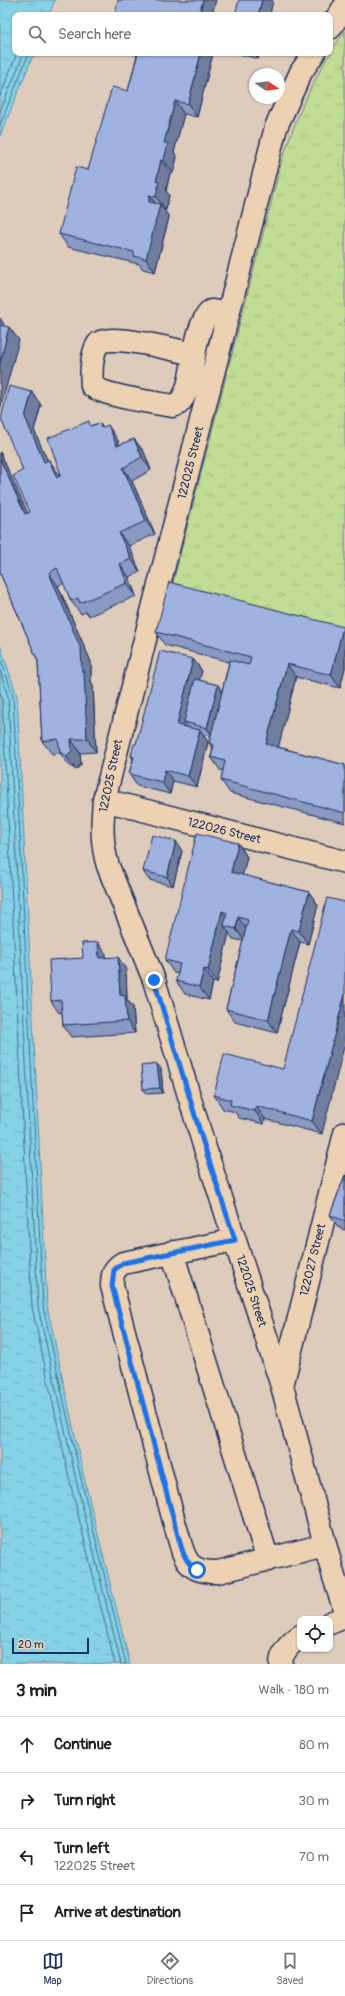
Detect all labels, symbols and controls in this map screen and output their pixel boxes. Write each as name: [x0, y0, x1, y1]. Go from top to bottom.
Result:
search box: [12, 12, 333, 56]
icon: search: [26, 23, 48, 45]
text: Search here: [58, 25, 131, 44]
north arrow: [249, 68, 285, 104]
street label: 122025 Street: [175, 425, 207, 501]
street label: 122025 Street: [96, 738, 126, 814]
street label: 122026 Street: [186, 815, 262, 847]
route end: [145, 971, 163, 989]
street label: 122027 Street: [297, 1222, 329, 1298]
street label: 122025 Street: [232, 1253, 270, 1329]
route start: [188, 1561, 206, 1579]
map controls: [297, 1616, 333, 1652]
button: locate: [297, 1616, 333, 1652]
scale bar: [12, 1636, 89, 1655]
text: 20 m: [18, 1638, 44, 1651]
text: 3 min: [16, 1680, 57, 1701]
text: Walk · 180 m: [259, 1682, 329, 1698]
icon: ahead: [16, 1734, 38, 1756]
text: Continue: [54, 1735, 112, 1754]
text: 80 m: [299, 1737, 329, 1753]
icon: right: [16, 1790, 38, 1812]
text: Turn right: [54, 1791, 115, 1810]
text: 30 m: [299, 1793, 329, 1809]
text: Turn left: [54, 1839, 110, 1858]
icon: left: [16, 1846, 38, 1868]
text: 70 m: [299, 1849, 329, 1865]
text: 122025 Street: [54, 1858, 135, 1874]
icon: arrive: [16, 1902, 38, 1924]
text: Arrive at destination: [54, 1903, 181, 1922]
tab: Map: [42, 1950, 64, 1987]
tab: Directions: [147, 1950, 193, 1987]
tab: Saved: [276, 1950, 303, 1987]

